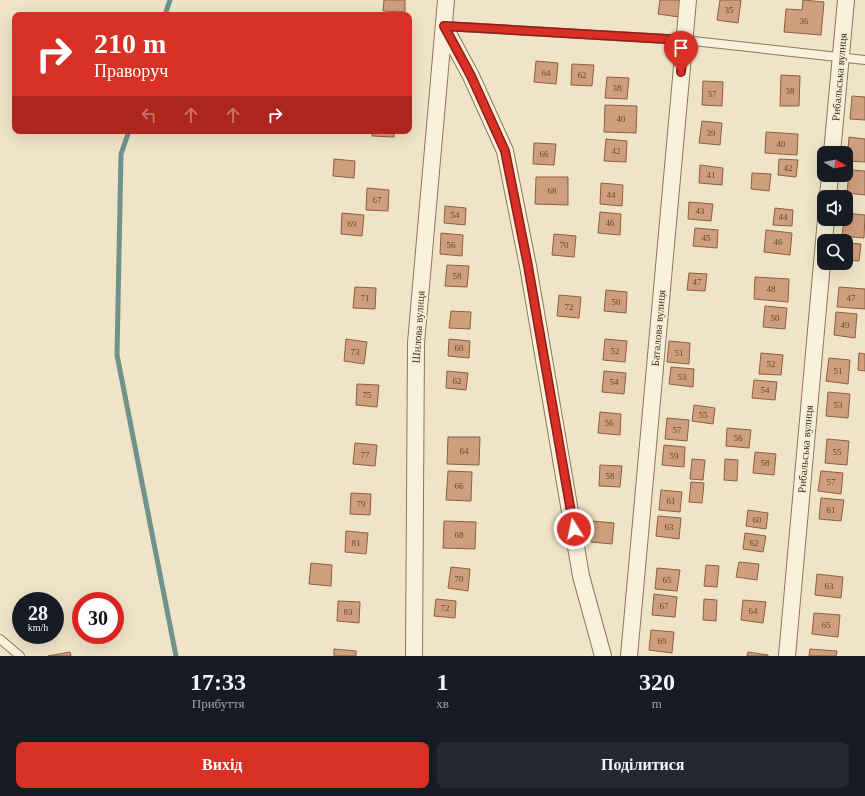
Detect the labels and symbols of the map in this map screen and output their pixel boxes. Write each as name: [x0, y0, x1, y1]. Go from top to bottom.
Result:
house number: 35: [725, 5, 734, 15]
house number: 36: [800, 16, 809, 26]
pin: [664, 31, 698, 72]
street label: Рибальська вулиця: [829, 33, 849, 121]
house number: 64: [542, 68, 551, 78]
house number: 62: [578, 70, 587, 80]
house number: 38: [613, 83, 622, 93]
house number: 38: [786, 86, 795, 96]
house number: 37: [708, 89, 717, 99]
house number: 40: [617, 114, 626, 124]
house number: 39: [707, 128, 716, 138]
house number: 40: [777, 139, 786, 149]
house number: 42: [612, 146, 621, 156]
north arrow: [817, 146, 853, 182]
house number: 66: [540, 149, 549, 159]
house number: 42: [784, 163, 793, 173]
house number: 41: [707, 170, 716, 180]
house number: 68: [548, 186, 557, 196]
house number: 44: [607, 190, 616, 200]
house number: 67: [373, 195, 382, 205]
house number: 43: [696, 206, 705, 216]
house number: 54: [451, 210, 460, 220]
house number: 44: [779, 212, 788, 222]
house number: 46: [606, 218, 615, 228]
house number: 69: [348, 219, 357, 229]
house number: 45: [702, 233, 711, 243]
house number: 46: [774, 237, 783, 247]
house number: 56: [447, 240, 456, 250]
house number: 70: [560, 240, 569, 250]
house number: 58: [453, 271, 462, 281]
house number: 47: [693, 277, 702, 287]
house number: 48: [767, 284, 776, 294]
street label: Баталова вулиця: [649, 289, 667, 367]
street label: Шилова вулиця: [409, 290, 427, 364]
house number: 71: [361, 293, 370, 303]
house number: 47: [847, 293, 856, 303]
house number: 50: [612, 297, 621, 307]
house number: 72: [565, 302, 574, 312]
house number: 50: [771, 313, 780, 323]
house number: 49: [841, 320, 850, 330]
house number: 60: [455, 343, 464, 353]
house number: 52: [611, 346, 620, 356]
house number: 73: [351, 347, 360, 357]
house number: 51: [675, 348, 684, 358]
house number: 52: [767, 359, 776, 369]
house number: 51: [834, 366, 843, 376]
house number: 53: [678, 372, 687, 382]
house number: 62: [453, 376, 462, 386]
house number: 54: [610, 377, 619, 387]
house number: 54: [761, 385, 770, 395]
house number: 75: [363, 390, 372, 400]
house number: 53: [834, 400, 843, 410]
street label: Рибальська вулиця: [795, 405, 815, 493]
house number: 55: [699, 410, 708, 420]
house number: 56: [605, 418, 614, 428]
house number: 57: [673, 425, 682, 435]
house number: 56: [734, 433, 743, 443]
house number: 64: [460, 446, 469, 456]
house number: 55: [833, 447, 842, 457]
house number: 77: [361, 450, 370, 460]
house number: 59: [670, 451, 679, 461]
house number: 58: [761, 458, 770, 468]
house number: 58: [606, 471, 615, 481]
house number: 57: [827, 477, 836, 487]
house number: 66: [455, 481, 464, 491]
house number: 61: [667, 496, 676, 506]
house number: 79: [357, 499, 366, 509]
house number: 61: [827, 505, 836, 515]
position arrow: [553, 508, 595, 550]
house number: 60: [753, 515, 762, 525]
house number: 63: [665, 522, 674, 532]
house number: 68: [455, 530, 464, 540]
house number: 81: [352, 538, 361, 548]
house number: 62: [750, 538, 759, 548]
house number: 70: [455, 574, 464, 584]
house number: 65: [663, 575, 672, 585]
house number: 63: [825, 581, 834, 591]
speed limit sign: 30: [72, 592, 124, 644]
house number: 67: [660, 601, 669, 611]
house number: 72: [441, 603, 450, 613]
house number: 64: [749, 606, 758, 616]
house number: 83: [344, 607, 353, 617]
house number: 65: [822, 620, 831, 630]
house number: 69: [658, 636, 667, 646]

